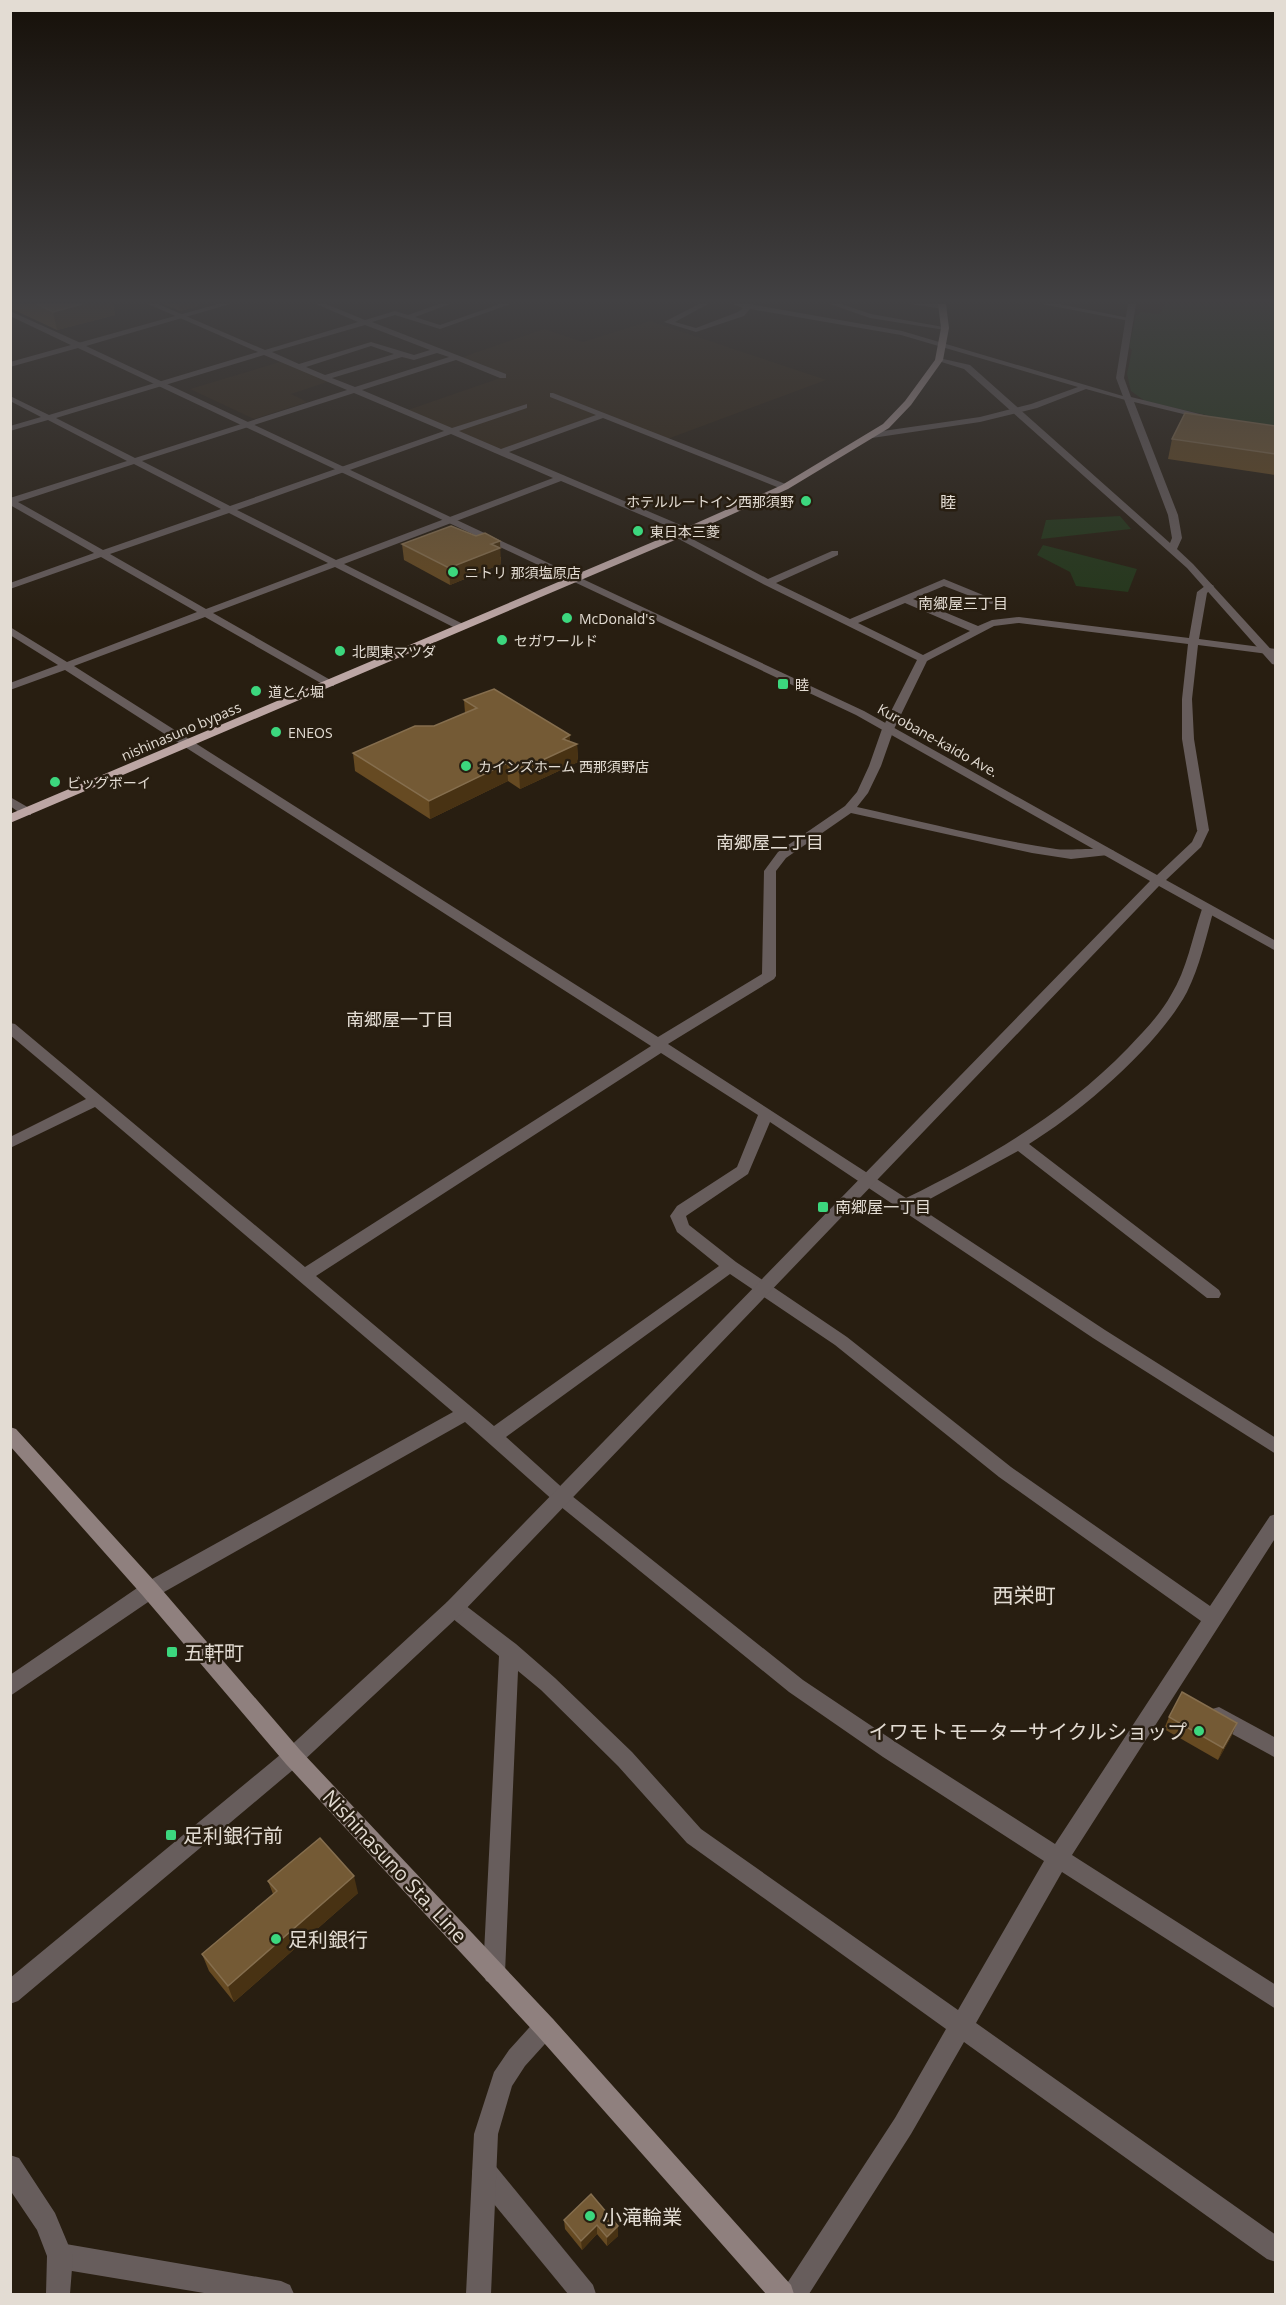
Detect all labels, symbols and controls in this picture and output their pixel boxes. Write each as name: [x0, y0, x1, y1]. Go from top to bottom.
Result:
district label: 睦: [940, 491, 956, 513]
place label: ホテルルートイン西那須野: [626, 492, 794, 511]
marker: ホテルルートイン西那須野: [799, 494, 813, 508]
place label: 東日本三菱: [650, 522, 720, 541]
marker: 東日本三菱: [631, 524, 645, 538]
place label: ニトリ 那須塩原店: [465, 563, 581, 582]
marker: ニトリ 那須塩原店: [446, 565, 460, 579]
district label: 南郷屋三丁目: [918, 593, 1008, 613]
place label: McDonald's: [579, 609, 655, 628]
marker: McDonald's: [560, 611, 574, 625]
place label: セガワールド: [514, 631, 598, 650]
marker: セガワールド: [495, 633, 509, 647]
place label: 北関東マツダ: [352, 642, 436, 661]
marker: 北関東マツダ: [333, 644, 347, 658]
place label: 睦: [795, 675, 809, 694]
marker: 睦: [776, 677, 790, 691]
place label: 道とん堀: [268, 682, 324, 701]
marker: 道とん堀: [249, 684, 263, 698]
street label: nishinasuno bypass: [118, 697, 244, 765]
street label: Kurobane-kaido Ave.: [874, 699, 1002, 781]
place label: ENEOS: [288, 723, 333, 742]
marker: ENEOS: [269, 725, 283, 739]
place label: カインズホーム 西那須野店: [478, 757, 649, 776]
marker: カインズホーム 西那須野店: [459, 759, 473, 773]
place label: ビッグボーイ: [67, 773, 151, 792]
marker: ビッグボーイ: [48, 775, 62, 789]
district label: 南郷屋二丁目: [716, 830, 824, 854]
district label: 南郷屋一丁目: [346, 1007, 454, 1031]
place label: 南郷屋一丁目: [835, 1196, 931, 1218]
marker: 南郷屋一丁目: [816, 1200, 830, 1214]
district label: 西栄町: [993, 1581, 1056, 1609]
place label: 五軒町: [184, 1639, 244, 1666]
marker: 五軒町: [165, 1645, 179, 1659]
place label: イワモトモーターサイクルショップ: [868, 1718, 1187, 1745]
marker: イワモトモーターサイクルショップ: [1192, 1724, 1206, 1738]
street label: Nishinasuno Sta. Line: [317, 1784, 473, 1948]
place label: 足利銀行前: [183, 1822, 283, 1849]
marker: 足利銀行前: [164, 1828, 178, 1842]
place label: 足利銀行: [288, 1926, 368, 1953]
marker: 足利銀行: [269, 1932, 283, 1946]
place label: 小滝輪業: [602, 2203, 682, 2230]
marker: 小滝輪業: [583, 2209, 597, 2223]

